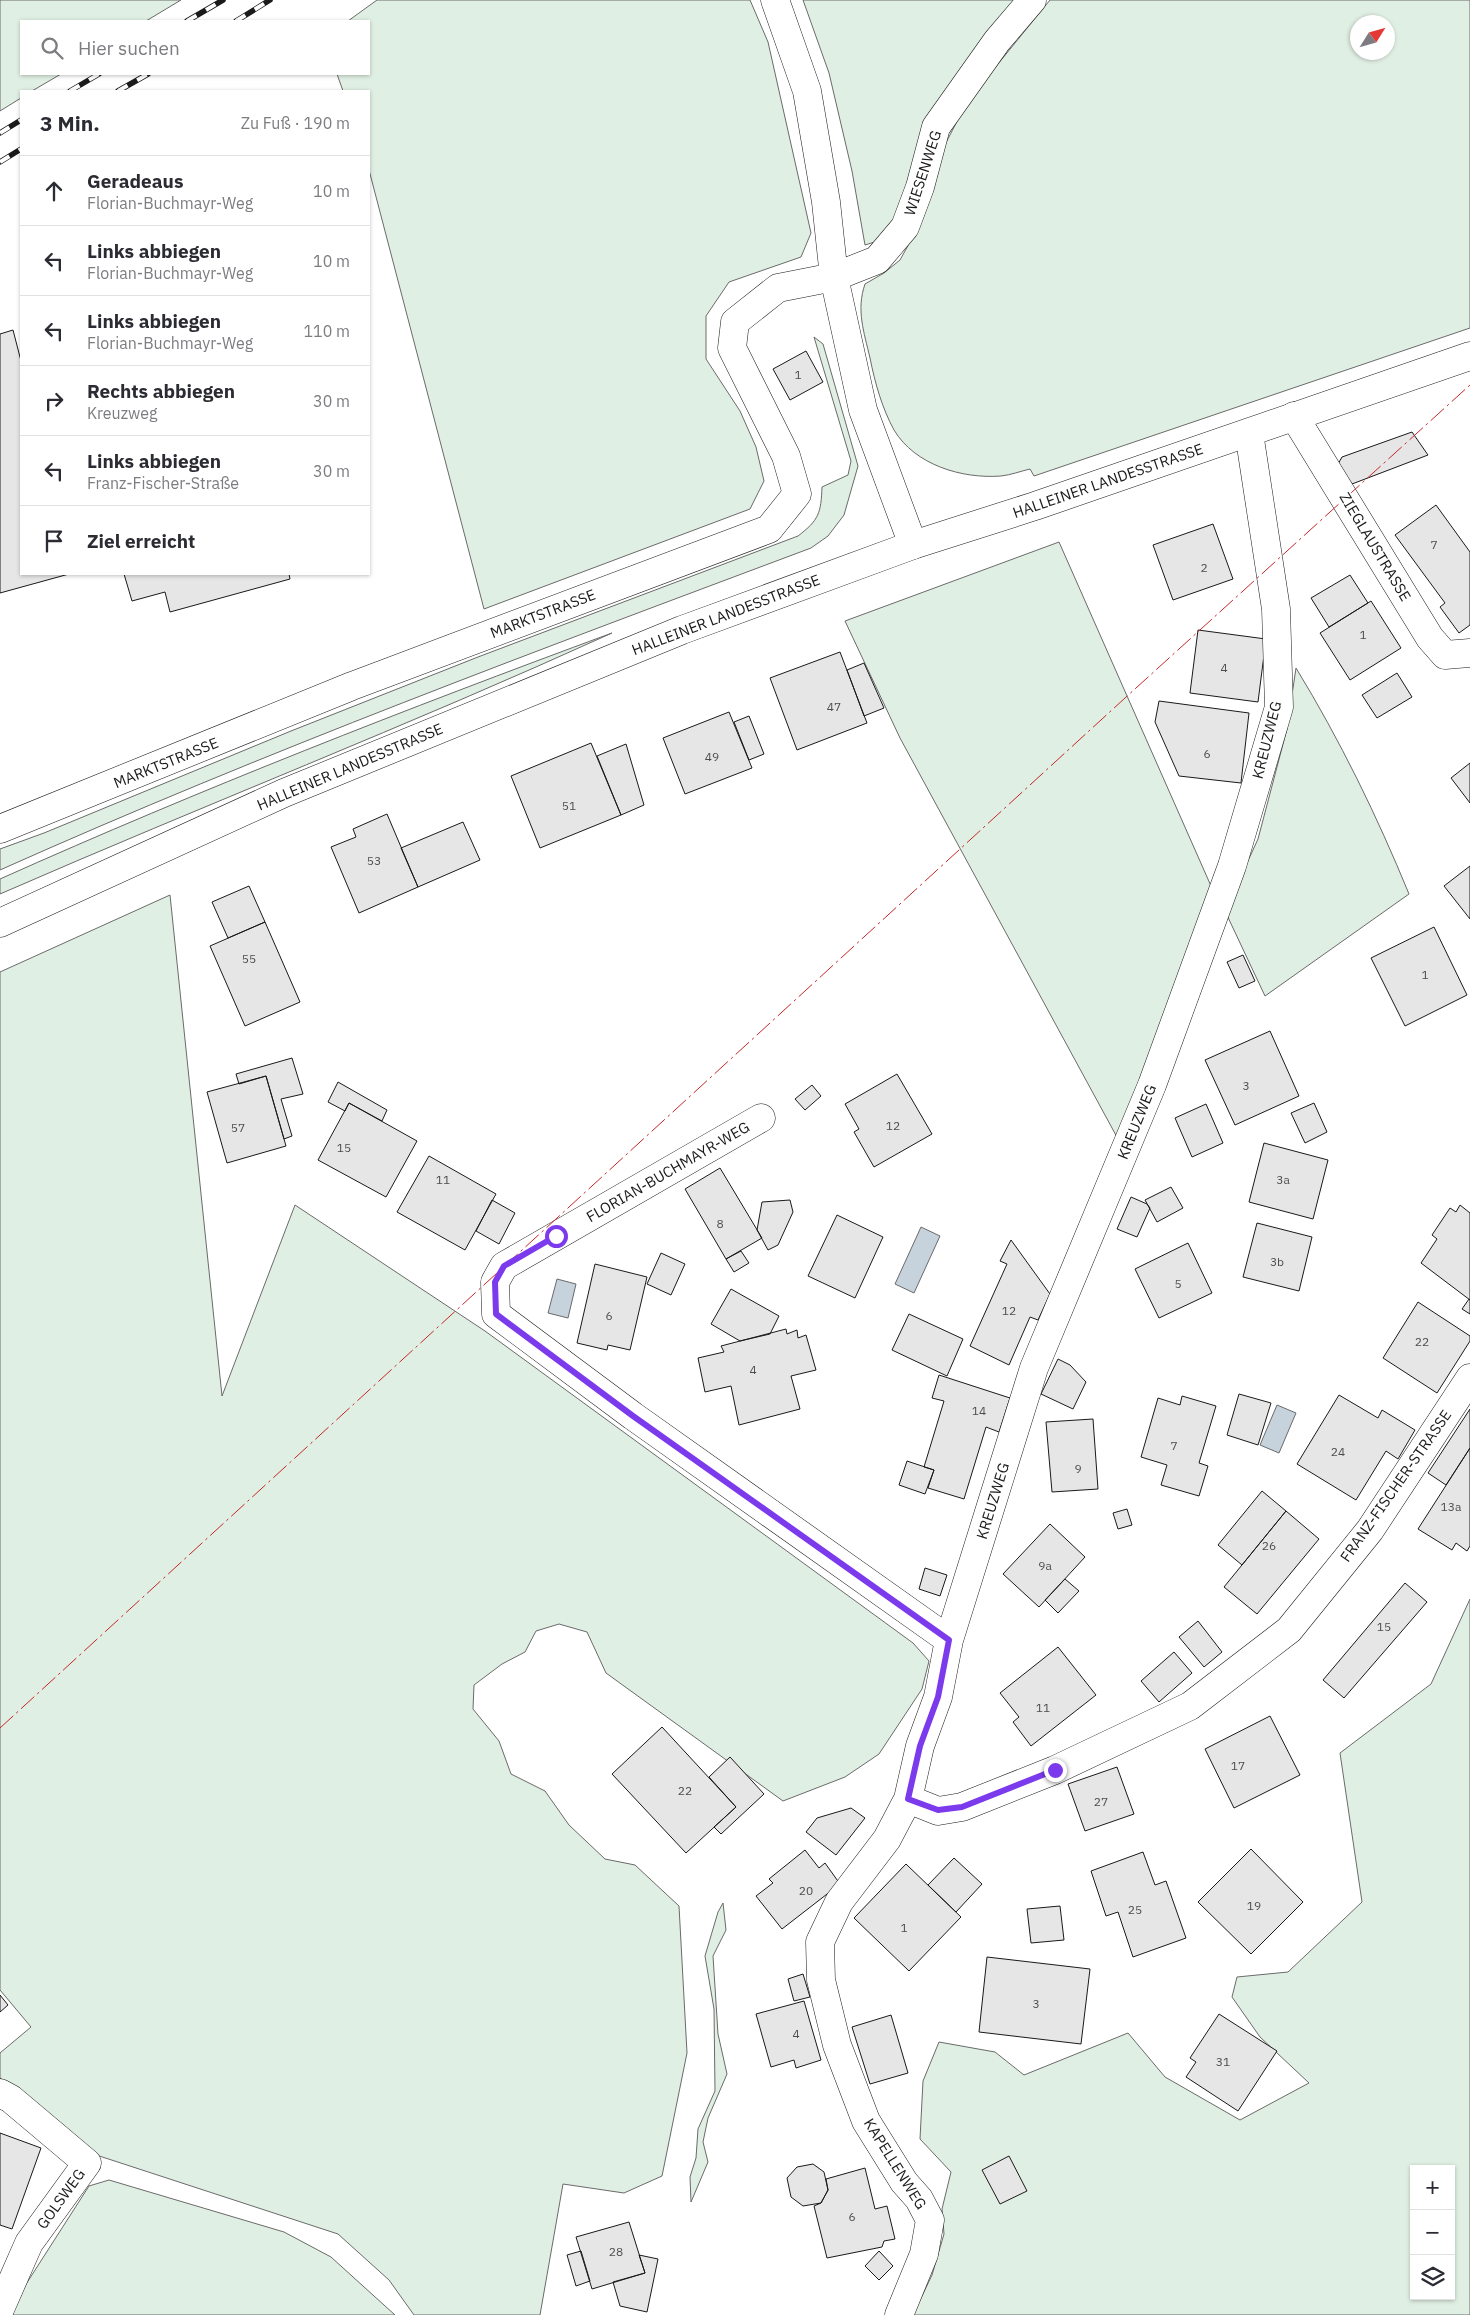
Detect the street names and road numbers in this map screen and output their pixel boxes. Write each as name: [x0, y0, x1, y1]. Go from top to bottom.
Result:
street label: WIESENWEG: [900, 128, 945, 218]
street label: HALLEINER LANDESSTRASSE: [1010, 439, 1206, 522]
street label: ZIEGLAUSTRASSE: [1335, 489, 1415, 605]
street label: HALLEINER LANDESSTRASSE: [629, 570, 823, 659]
street label: MARKTSTRASSE: [487, 585, 598, 642]
street label: KREUZWEG: [1248, 699, 1285, 781]
street label: HALLEINER LANDESSTRASSE: [254, 719, 446, 814]
street label: MARKTSTRASSE: [111, 733, 221, 792]
street label: KREUZWEG: [1113, 1082, 1160, 1162]
street label: FLORIAN-BUCHMAYR-WEG: [583, 1117, 753, 1226]
street label: FRANZ-FISCHER-STRASSE: [1336, 1406, 1455, 1565]
street label: KREUZWEG: [972, 1460, 1013, 1542]
street label: KAPELLENWEG: [860, 2115, 931, 2213]
street label: GOLSWEG: [32, 2165, 89, 2233]

